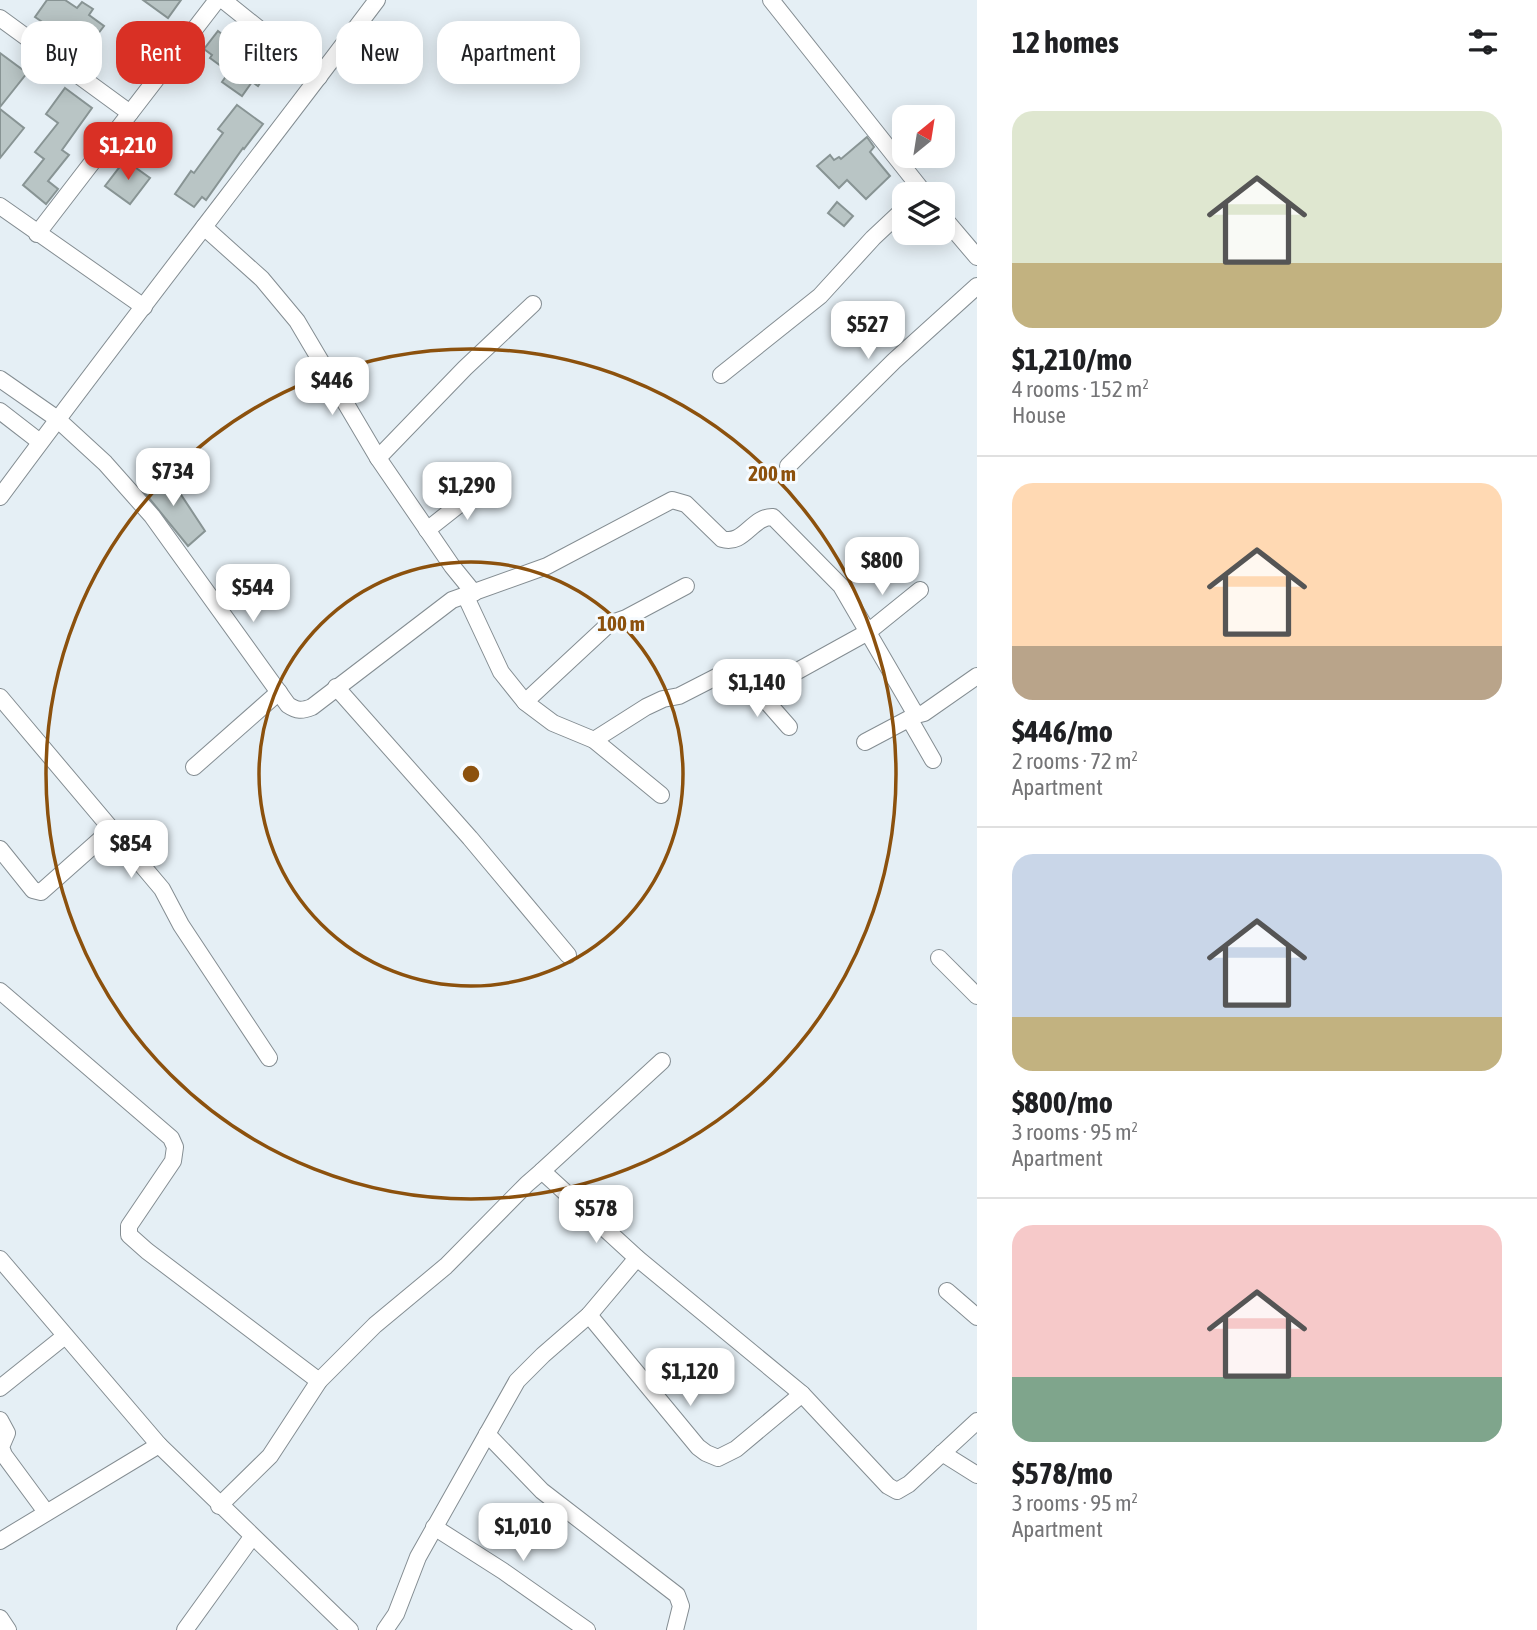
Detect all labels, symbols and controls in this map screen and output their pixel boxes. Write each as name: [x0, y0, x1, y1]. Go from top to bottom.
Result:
chip: Buy: [21, 21, 102, 84]
chip: Rent: [116, 21, 205, 84]
chip: Filters: [219, 21, 322, 84]
chip: New: [336, 21, 423, 84]
chip: Apartment: [437, 21, 580, 84]
icon: filters: [1464, 23, 1502, 61]
text: 12 homes: [1012, 25, 1119, 59]
north arrow: [892, 105, 956, 168]
map controls: [892, 105, 955, 245]
pin: $1,210: [71, 122, 185, 182]
text: $1,210: [100, 132, 157, 158]
icon: home: [1194, 157, 1320, 283]
button: layers: [892, 182, 955, 245]
pin: $527: [827, 302, 909, 361]
text: $527: [847, 311, 889, 337]
text: $1,210/mo: [1012, 342, 1132, 376]
pin: $446: [291, 358, 373, 417]
text: $446: [311, 367, 353, 393]
text: 4 rooms · 152 m²: [1012, 376, 1149, 402]
text: House: [1012, 402, 1066, 428]
pin: $734: [132, 448, 214, 508]
text: $734: [152, 458, 194, 484]
text: 200 m: [748, 461, 796, 485]
pin: $1,290: [410, 462, 524, 522]
text: $1,290: [439, 472, 496, 498]
icon: home: [1194, 529, 1320, 655]
pin: $800: [841, 538, 923, 597]
text: $800: [861, 547, 903, 573]
pin: $544: [212, 564, 294, 624]
text: $544: [232, 574, 274, 600]
text: 100 m: [597, 611, 645, 635]
pin: $1,140: [700, 660, 814, 719]
text: $1,140: [729, 669, 786, 695]
text: $446/mo: [1012, 714, 1113, 748]
text: 2 rooms · 72 m²: [1012, 748, 1138, 774]
centre of rings: [459, 762, 483, 786]
text: Apartment: [1012, 774, 1103, 800]
pin: $854: [90, 820, 172, 880]
text: $854: [110, 830, 152, 856]
icon: home: [1194, 900, 1320, 1026]
text: $800/mo: [1012, 1085, 1113, 1119]
text: 3 rooms · 95 m²: [1012, 1119, 1138, 1145]
text: Apartment: [1012, 1145, 1103, 1171]
pin: $578: [555, 1186, 637, 1245]
text: $578: [575, 1195, 617, 1221]
icon: home: [1194, 1271, 1320, 1397]
pin: $1,120: [633, 1348, 747, 1408]
text: $1,120: [662, 1358, 719, 1384]
text: $578/mo: [1012, 1456, 1113, 1490]
text: 3 rooms · 95 m²: [1012, 1490, 1138, 1516]
pin: $1,010: [466, 1504, 580, 1563]
text: $1,010: [495, 1513, 552, 1539]
text: Apartment: [1012, 1516, 1103, 1542]

